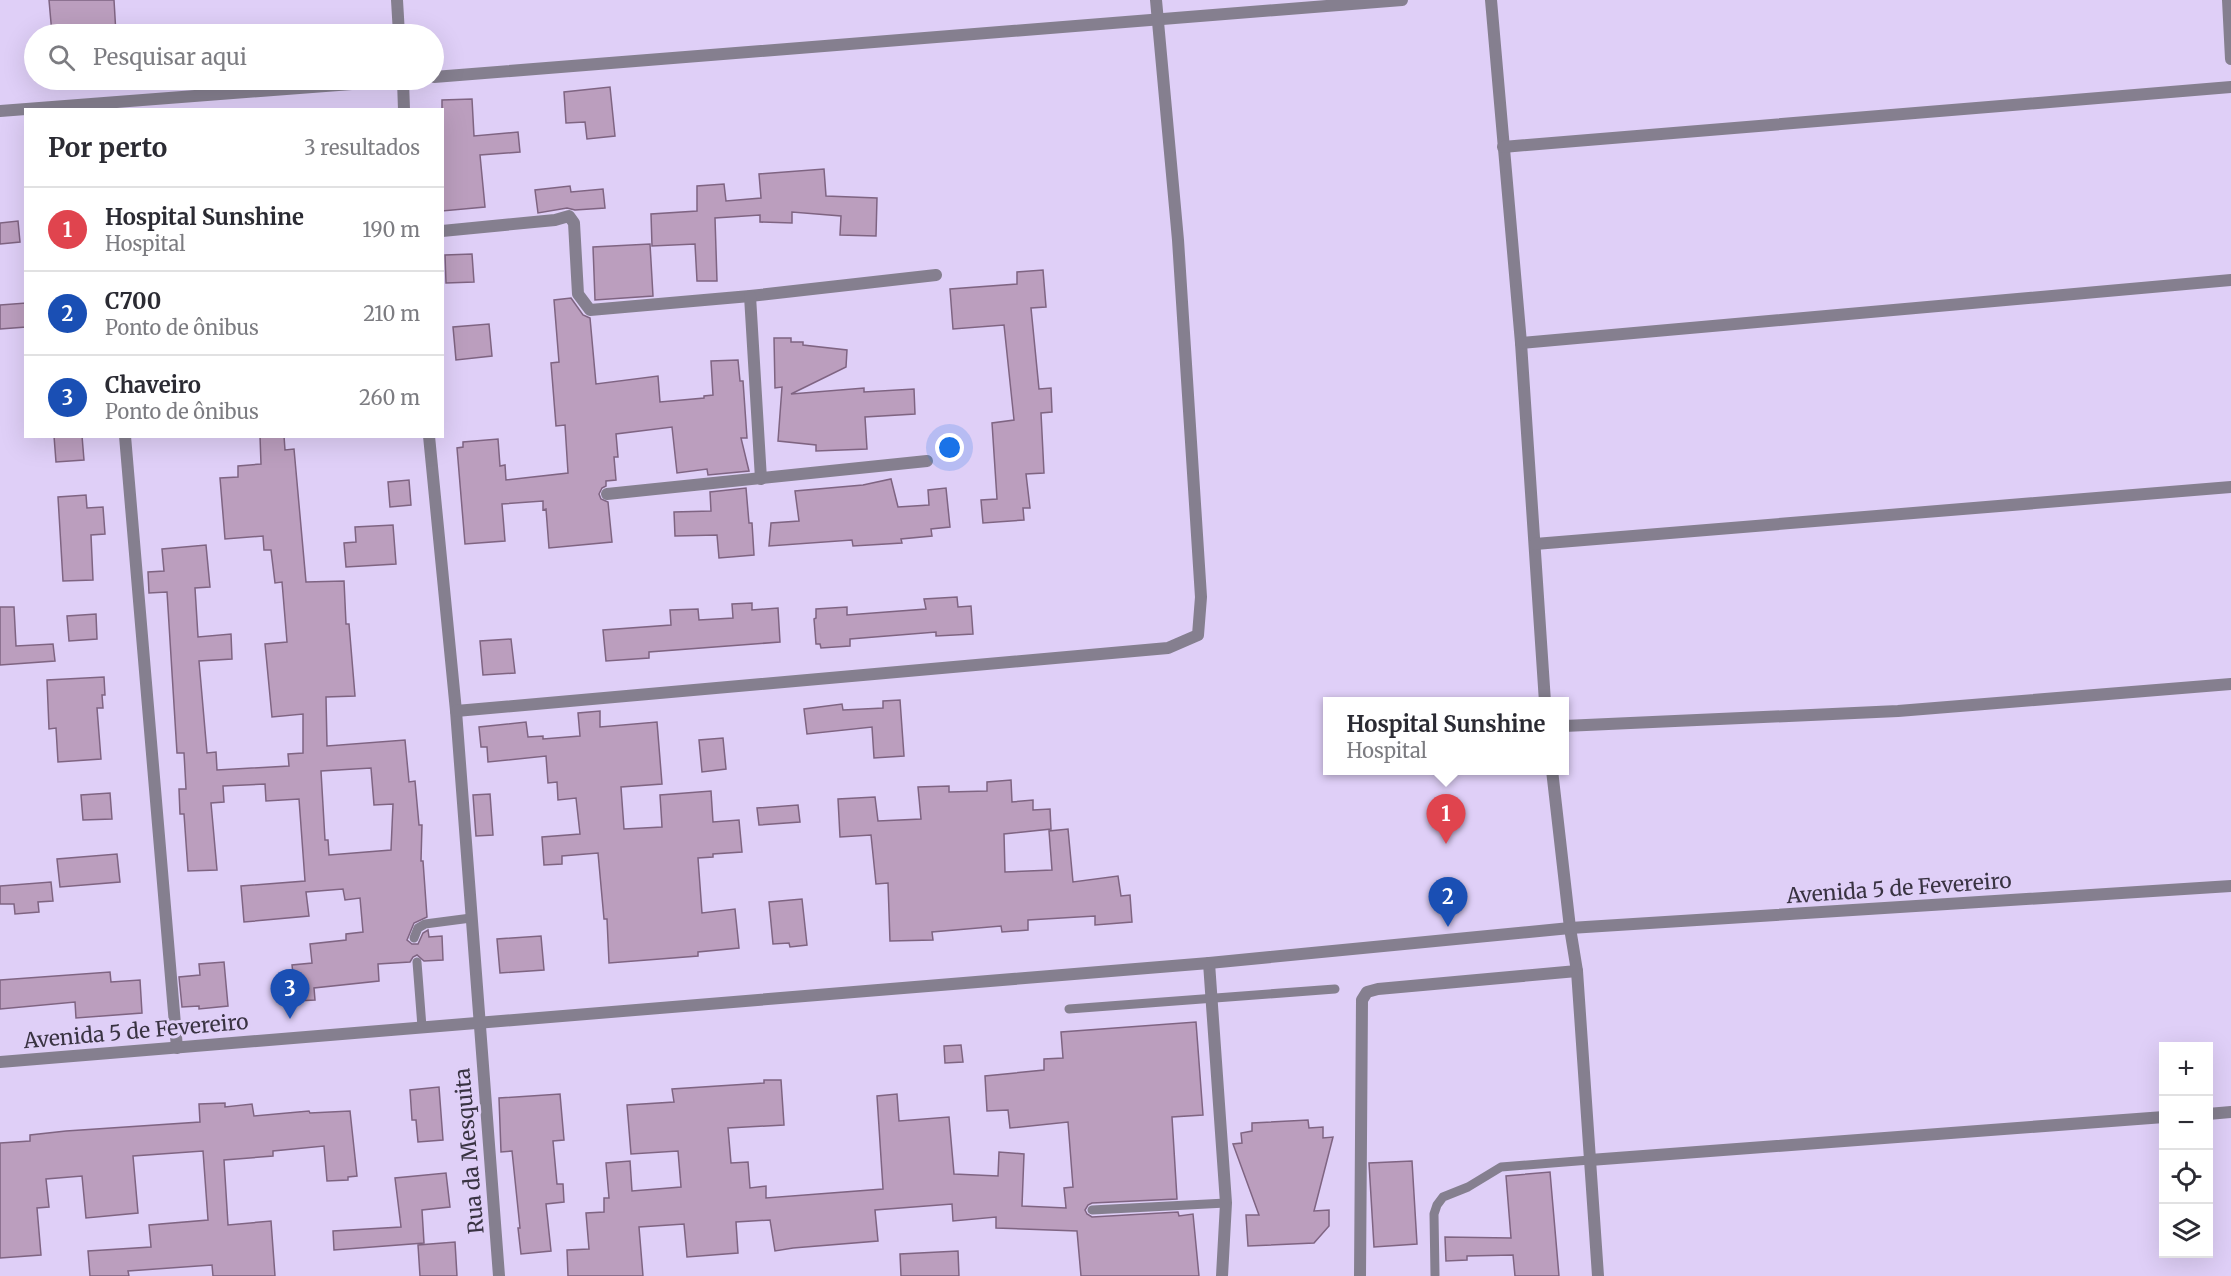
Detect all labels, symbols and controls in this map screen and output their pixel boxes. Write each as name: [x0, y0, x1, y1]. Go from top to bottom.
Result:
search box: [24, 24, 444, 90]
icon: search: [45, 41, 78, 74]
text: Pesquisar aqui: [93, 43, 247, 71]
text: Por perto: [48, 131, 167, 164]
text: 3 resultados: [304, 135, 420, 160]
text: Hospital Sunshine: [105, 203, 304, 231]
text: 1: [63, 217, 72, 242]
text: 190 m: [362, 217, 420, 242]
text: Hospital: [105, 231, 185, 256]
text: C700: [105, 287, 161, 315]
text: 2: [62, 301, 73, 326]
text: 210 m: [363, 301, 420, 326]
text: Ponto de ônibus: [105, 315, 259, 340]
text: Chaveiro: [105, 371, 201, 399]
text: 3: [62, 385, 73, 410]
text: 260 m: [359, 385, 420, 410]
text: Ponto de ônibus: [105, 399, 259, 424]
your location: [935, 433, 964, 462]
popup: [1323, 697, 1569, 775]
text: Hospital Sunshine: [1347, 710, 1545, 738]
text: Hospital: [1347, 738, 1427, 763]
pin: 1: [1426, 794, 1466, 844]
street label: Avenida 5 de Fevereiro: [1785, 867, 2012, 909]
pin: 2: [1428, 878, 1468, 927]
pin: 3: [270, 970, 310, 1019]
street label: Avenida 5 de Fevereiro: [21, 1008, 250, 1054]
map controls: [2159, 1042, 2213, 1258]
button: +: [2159, 1042, 2213, 1096]
street label: Rua da Mesquita: [448, 1067, 490, 1235]
button: −: [2159, 1096, 2213, 1150]
button: locate: [2159, 1150, 2213, 1204]
button: layers: [2159, 1204, 2213, 1258]

